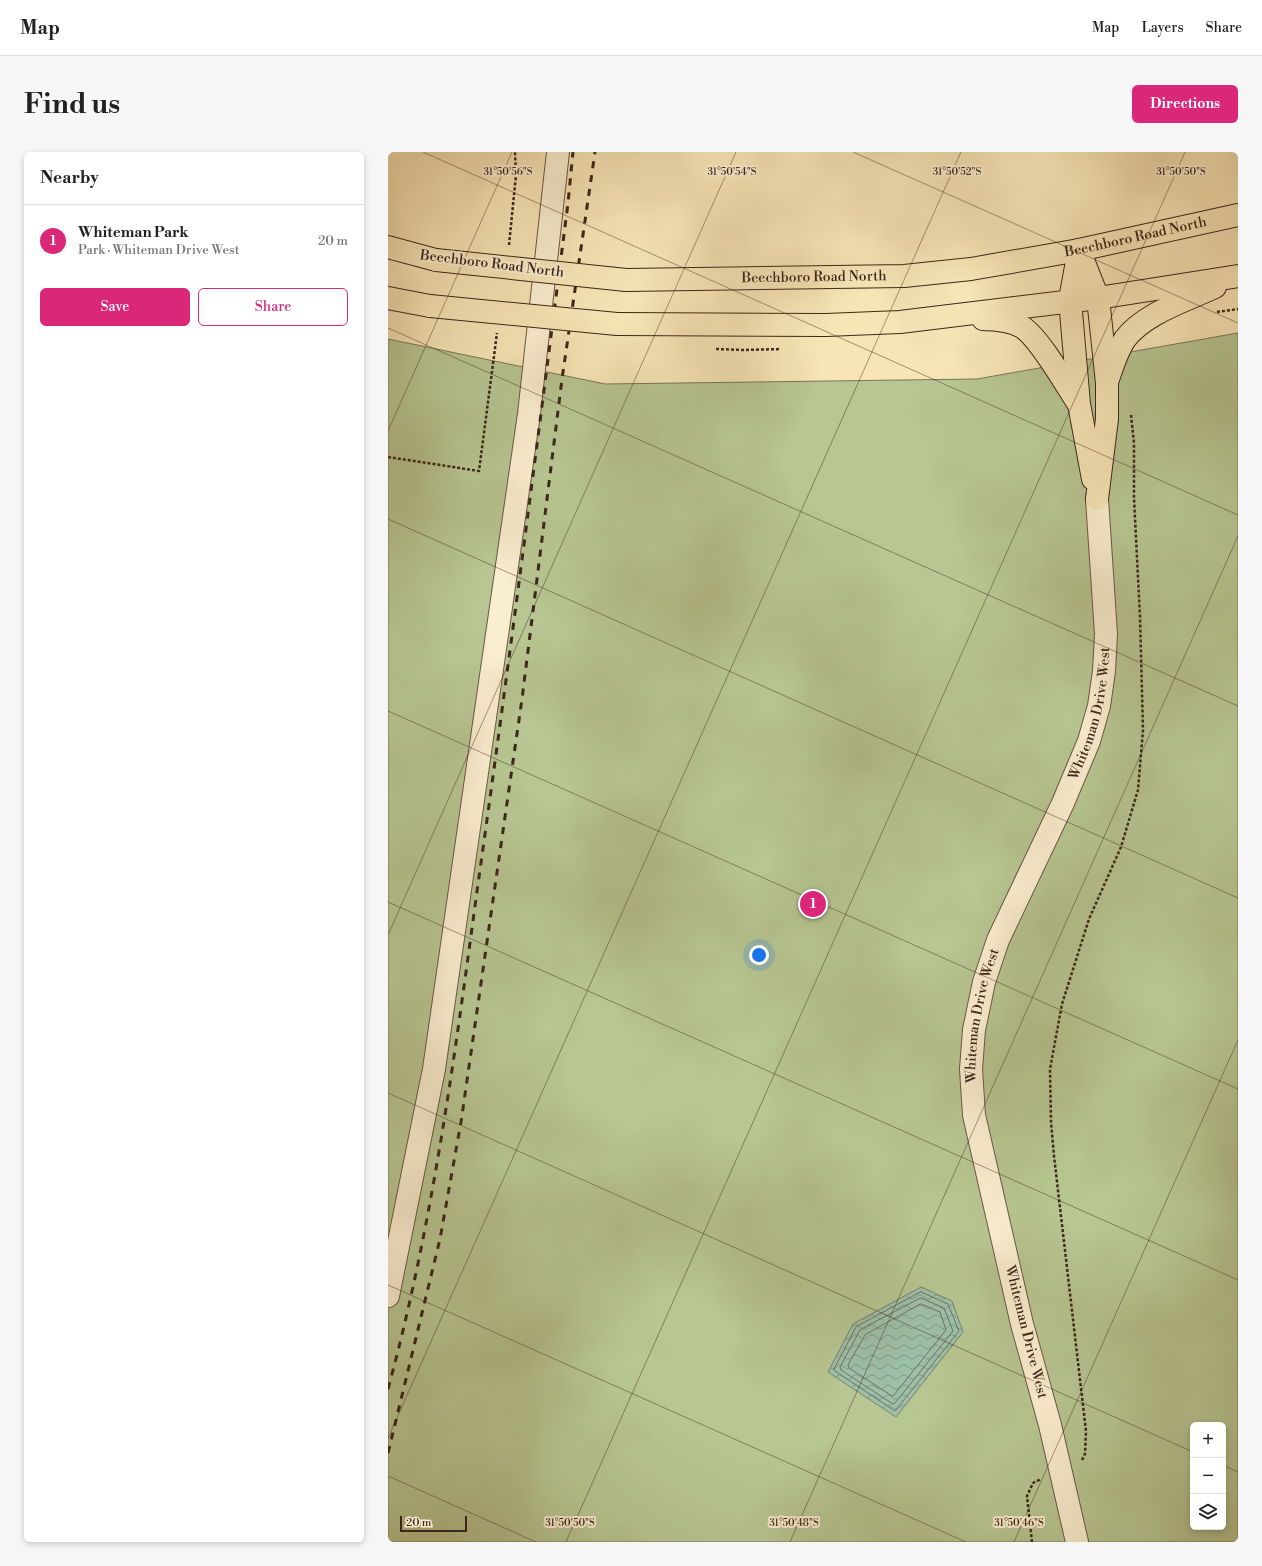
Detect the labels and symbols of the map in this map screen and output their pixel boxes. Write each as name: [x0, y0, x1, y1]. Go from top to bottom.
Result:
text: 31°50'56"S: [484, 166, 533, 178]
text: 31°50'54"S: [708, 166, 757, 178]
text: 31°50'52"S: [933, 166, 982, 178]
text: 31°50'50"S: [1156, 166, 1206, 178]
street label: Beechboro Road North: [1062, 213, 1209, 262]
street label: Beechboro Road North: [418, 246, 566, 282]
street label: Beechboro Road North: [740, 267, 887, 287]
street label: Whiteman Drive West: [1064, 647, 1114, 783]
pin: 1: [800, 889, 826, 919]
your location: [749, 945, 769, 965]
street label: Whiteman Drive West: [962, 946, 1004, 1084]
street label: Whiteman Drive West: [1001, 1263, 1051, 1400]
scale bar: [400, 1514, 467, 1533]
text: 31°50'50"S: [545, 1517, 595, 1529]
text: 31°50'48"S: [769, 1517, 819, 1529]
text: 31°50'46"S: [994, 1517, 1044, 1529]

